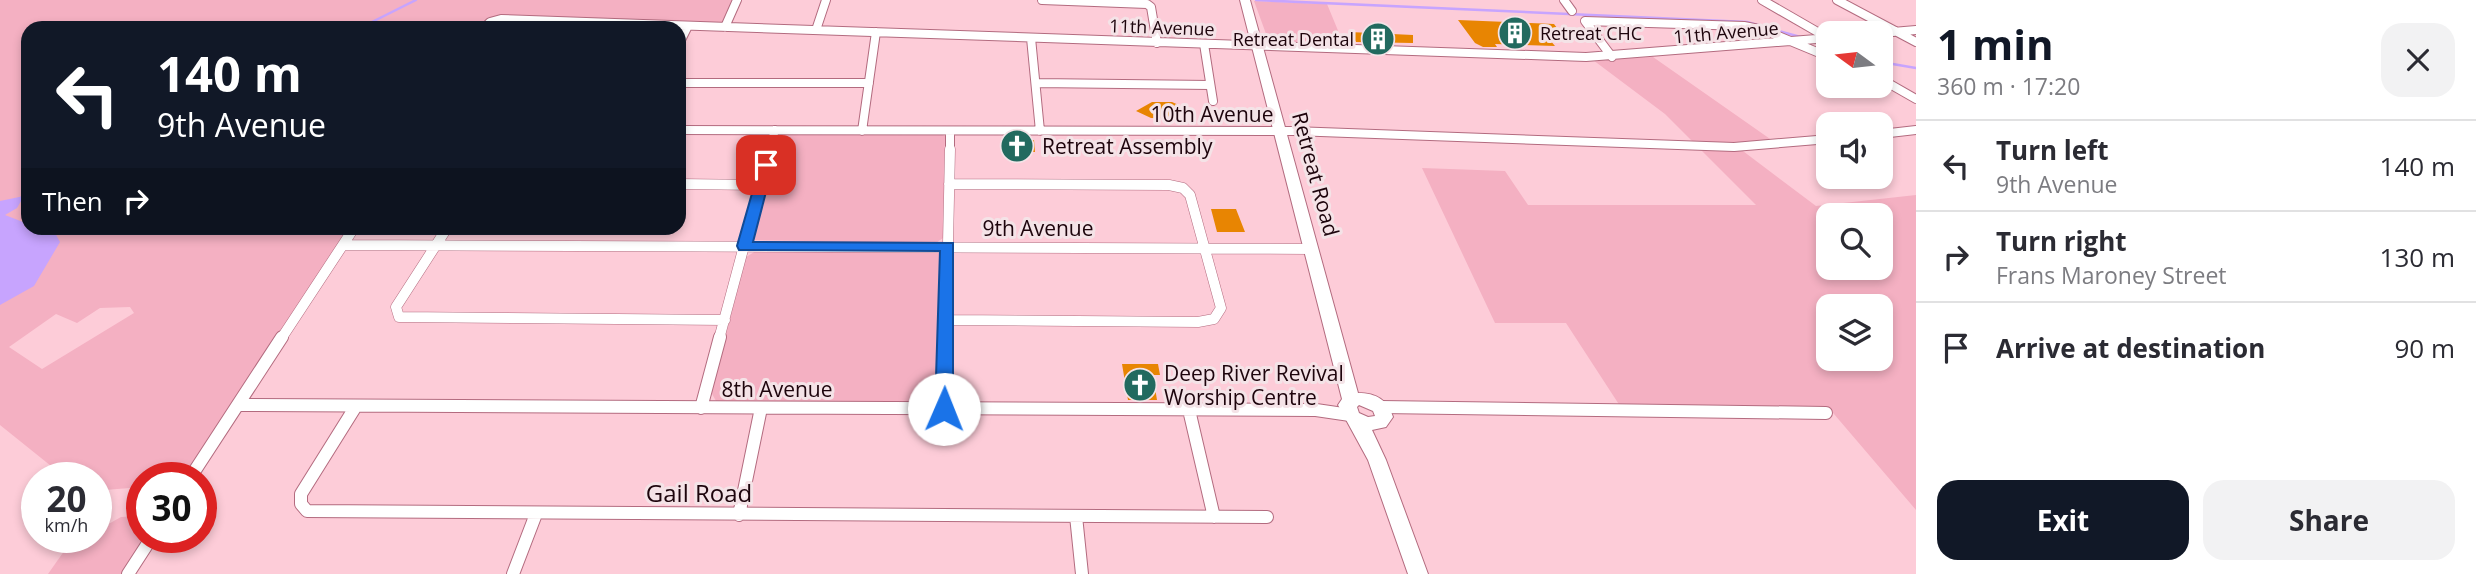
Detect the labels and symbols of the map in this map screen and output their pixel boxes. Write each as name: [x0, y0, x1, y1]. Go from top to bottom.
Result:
street label: 11th Avenue: [1109, 13, 1215, 41]
building icon: Retreat CHC: [1496, 14, 1534, 52]
street label: 11th Avenue: [1672, 15, 1780, 49]
building icon: Retreat Dental: [1359, 20, 1397, 58]
place label: Retreat CHC: [1540, 21, 1642, 45]
north arrow: [1816, 21, 1894, 98]
place label: Retreat Dental: [1233, 27, 1354, 51]
street label: 10th Avenue: [1151, 100, 1273, 128]
street label: Retreat Road: [1286, 109, 1346, 239]
church icon: Retreat Assembly: [998, 127, 1036, 165]
place label: Retreat Assembly: [1042, 132, 1213, 160]
pin: [736, 135, 796, 195]
street label: 9th Avenue: [983, 214, 1093, 242]
place label: Deep River Revival Worship Centre: [1164, 359, 1344, 411]
church icon: Deep River Revival Worship Centre: [1121, 366, 1159, 404]
position arrow: [907, 372, 981, 446]
street label: 8th Avenue: [722, 375, 832, 403]
speed limit sign: 30: [126, 462, 217, 553]
street label: Gail Road: [646, 476, 752, 509]

